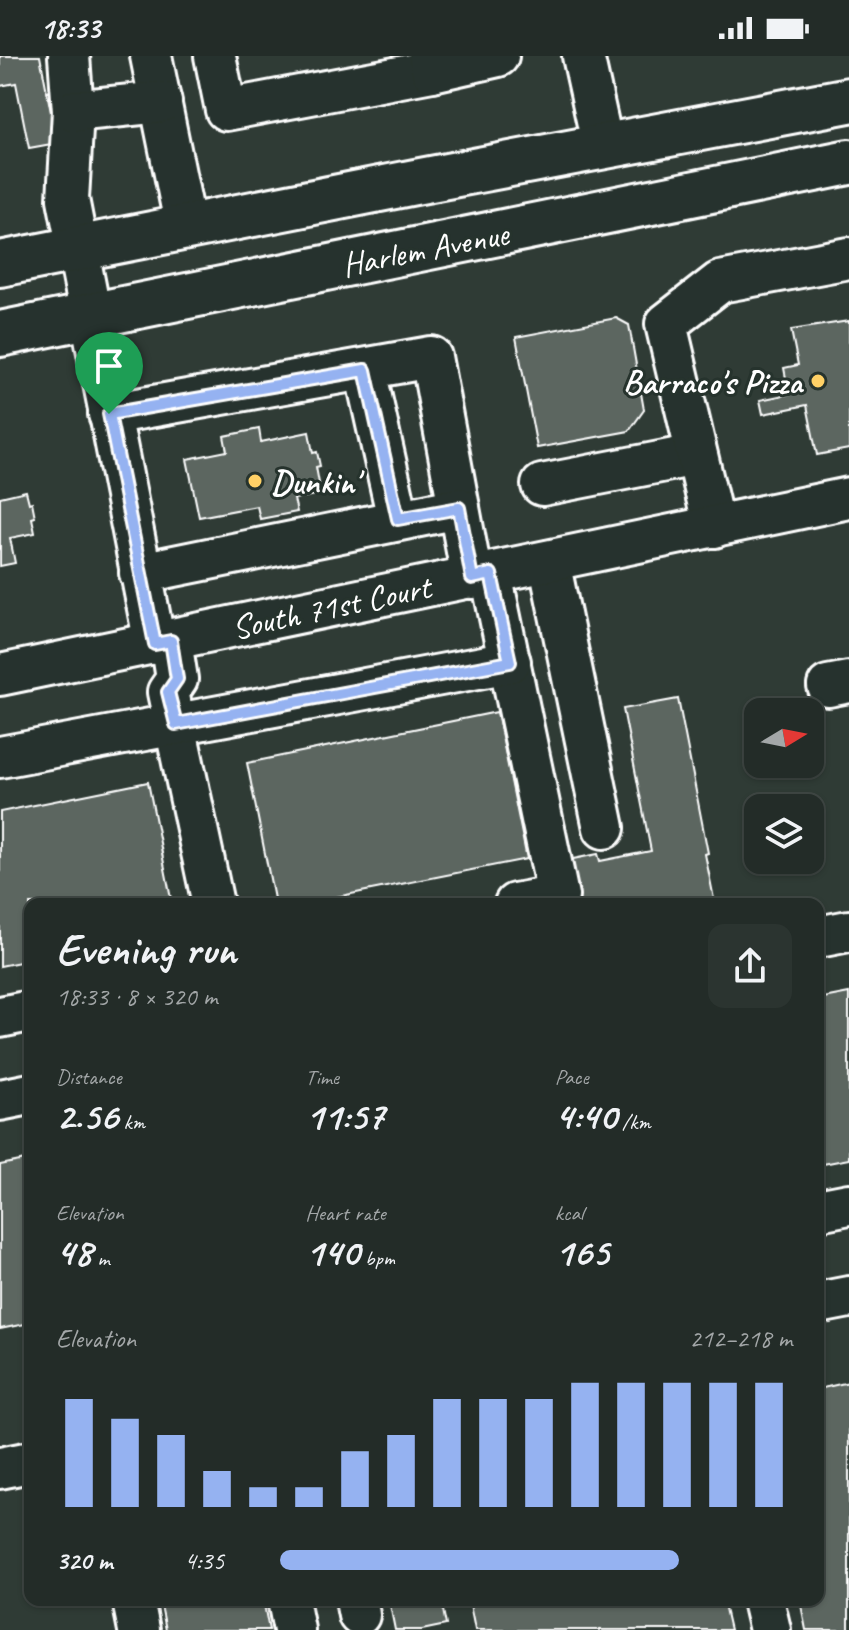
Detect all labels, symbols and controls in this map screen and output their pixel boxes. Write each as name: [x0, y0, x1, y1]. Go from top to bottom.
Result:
text: 18:33: [40, 9, 100, 47]
street label: Harlem Avenue: [338, 211, 514, 286]
pin: [75, 332, 143, 414]
icon: arrive: [87, 344, 131, 388]
place label: Barraco's Pizza: [623, 360, 805, 403]
marker: Barraco's Pizza: [809, 372, 827, 390]
place label: Dunkin': [271, 460, 365, 503]
marker: Dunkin': [246, 472, 264, 490]
street label: South 71st Court: [228, 564, 438, 649]
north arrow: [744, 698, 824, 778]
map controls: [744, 698, 824, 874]
button: layers: [744, 794, 824, 874]
text: Evening run: [56, 922, 236, 977]
button: share: [708, 924, 792, 1008]
text: 18:33 · 8 × 320 m: [56, 980, 217, 1013]
text: Distance: [56, 1063, 122, 1091]
text: Time: [305, 1063, 339, 1091]
text: Pace: [555, 1063, 589, 1091]
text: 2.56: [56, 1091, 118, 1141]
text: 11:57: [305, 1091, 384, 1141]
text: 4:40: [555, 1091, 617, 1141]
text: km: [118, 1108, 145, 1136]
text: /km: [617, 1108, 651, 1136]
text: Elevation: [56, 1199, 124, 1227]
text: Heart rate: [305, 1199, 386, 1227]
text: kcal: [555, 1199, 584, 1227]
text: 48: [56, 1227, 92, 1277]
text: 140: [305, 1227, 359, 1277]
text: 165: [555, 1227, 609, 1277]
text: m: [92, 1244, 110, 1272]
text: bpm: [359, 1244, 395, 1272]
text: Elevation: [56, 1322, 136, 1355]
text: 212–218 m: [689, 1322, 792, 1355]
text: 320 m: [56, 1544, 112, 1577]
text: 4:35: [184, 1544, 224, 1577]

